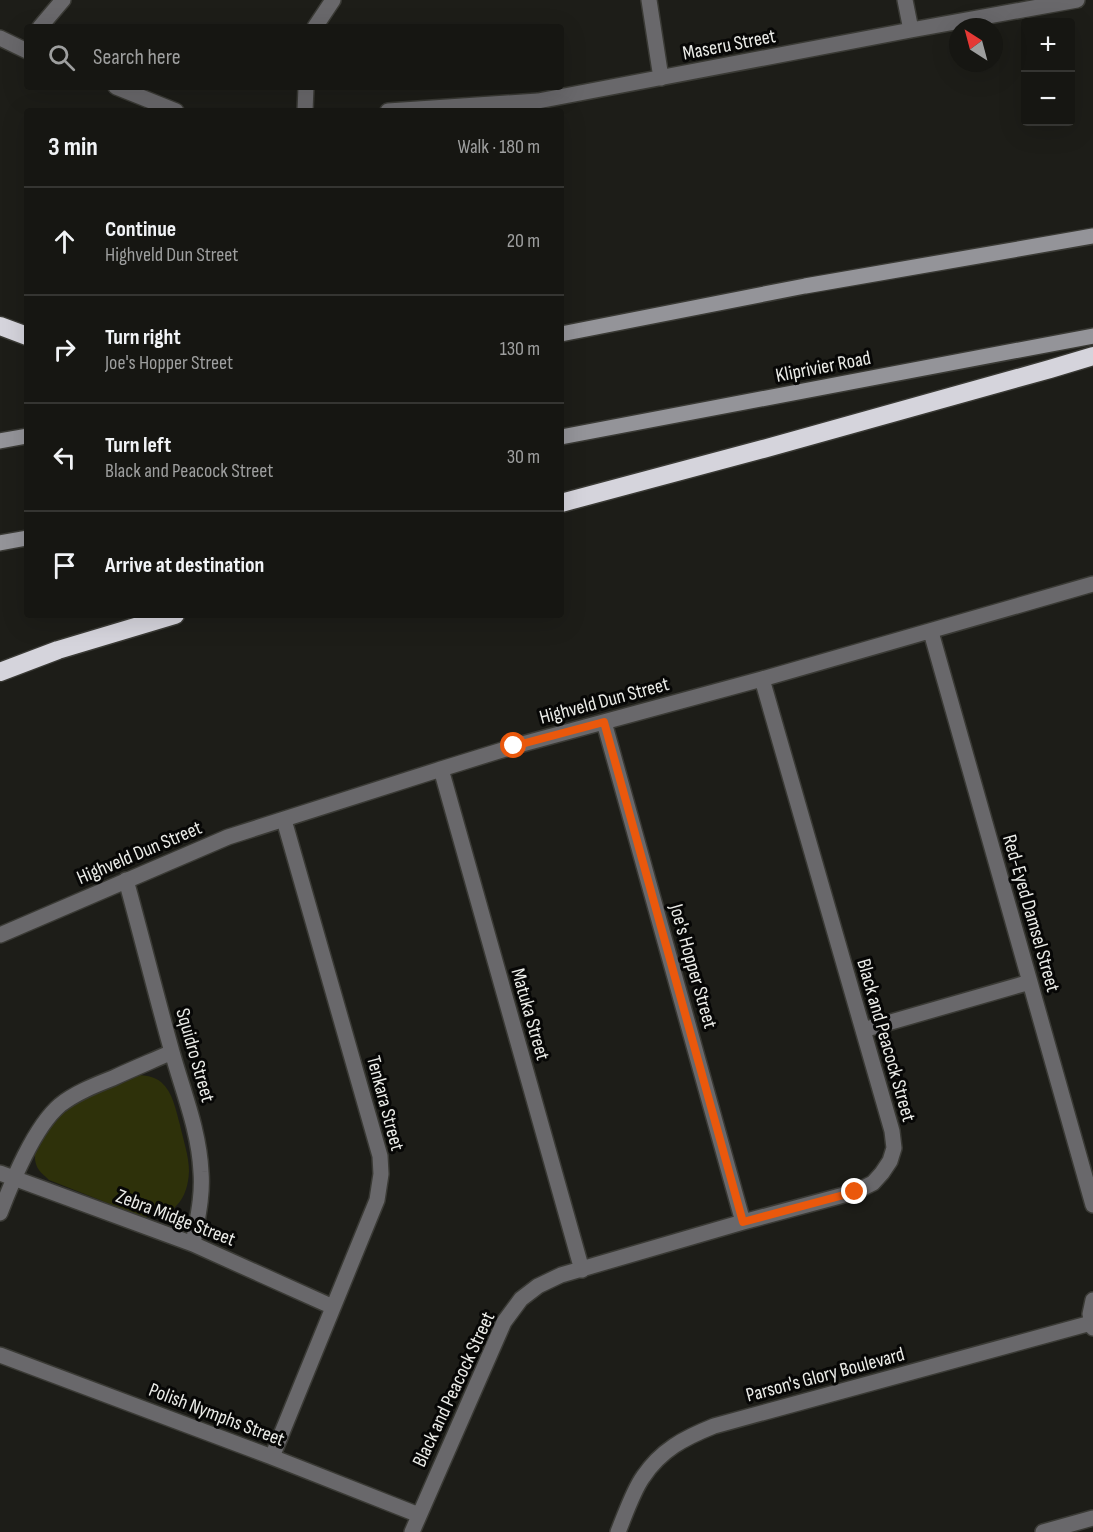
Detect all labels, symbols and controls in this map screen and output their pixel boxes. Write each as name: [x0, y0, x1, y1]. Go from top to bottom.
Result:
north arrow: [949, 18, 1003, 72]
map controls: [1021, 18, 1075, 126]
button: +: [1021, 18, 1075, 72]
search box: [24, 24, 564, 90]
street label: Maseru Street: [681, 24, 778, 66]
icon: search: [45, 41, 78, 74]
text: Search here: [93, 44, 180, 71]
button: −: [1021, 72, 1075, 126]
text: 3 min: [48, 132, 98, 163]
text: Walk · 180 m: [457, 135, 540, 159]
text: Continue: [105, 216, 176, 243]
icon: ahead: [48, 225, 81, 258]
text: 20 m: [507, 229, 540, 253]
text: Highveld Dun Street: [105, 243, 238, 267]
text: Turn right: [105, 324, 181, 351]
icon: right: [48, 333, 81, 366]
text: 130 m: [500, 337, 540, 361]
street label: Kliprivier Road: [774, 346, 873, 388]
text: Joe's Hopper Street: [105, 351, 233, 375]
text: Turn left: [105, 432, 171, 459]
icon: left: [48, 441, 81, 474]
text: 30 m: [507, 445, 540, 469]
text: Black and Peacock Street: [105, 459, 273, 483]
icon: arrive: [48, 549, 81, 582]
text: Arrive at destination: [105, 552, 264, 579]
street label: Highveld Dun Street: [537, 672, 672, 730]
route start: [500, 732, 526, 758]
street label: Highveld Dun Street: [73, 816, 205, 890]
street label: Red-Eyed Damsel Street: [997, 832, 1065, 995]
street label: Joe's Hopper Street: [664, 900, 722, 1031]
street label: Black and Peacock Street: [851, 956, 921, 1124]
street label: Matuka Street: [505, 965, 555, 1063]
street label: Squidro Street: [170, 1006, 220, 1105]
street label: Tenkara Street: [361, 1053, 409, 1153]
route end: [841, 1178, 867, 1204]
street label: Zebra Midge Street: [113, 1184, 239, 1252]
street label: Black and Peacock Street: [407, 1308, 500, 1471]
street label: Parson's Glory Boulevard: [743, 1342, 907, 1408]
street label: Polish Nymphs Street: [145, 1378, 288, 1452]

